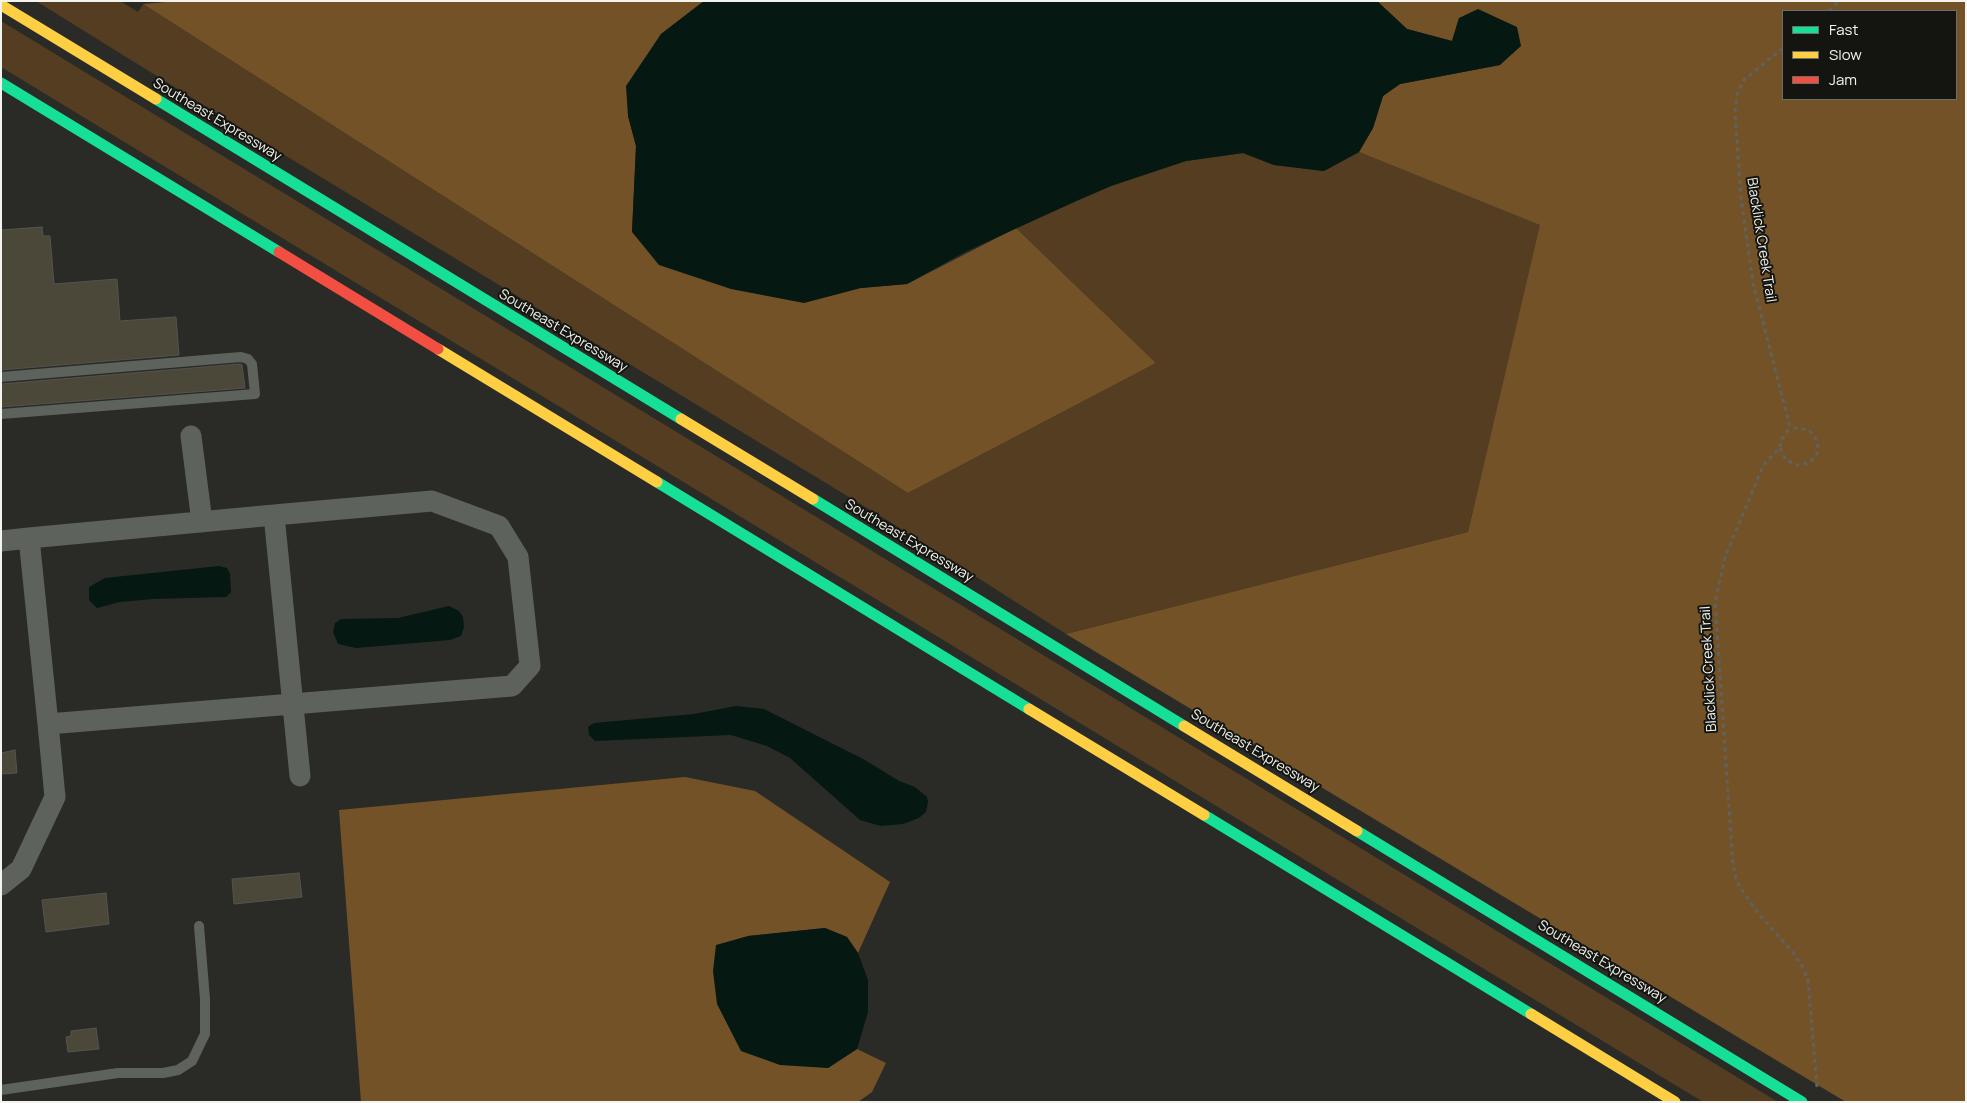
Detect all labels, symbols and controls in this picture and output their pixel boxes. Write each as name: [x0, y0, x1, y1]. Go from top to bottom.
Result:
legend: [1782, 10, 1957, 100]
text: Fast: [1829, 19, 1858, 40]
text: Slow: [1829, 44, 1862, 65]
text: Jam: [1829, 69, 1857, 90]
street label: Southeast Expressway: [150, 75, 284, 165]
street label: Blacklick Creek Trail: [1743, 176, 1779, 304]
street label: Southeast Expressway: [496, 286, 630, 376]
street label: Southeast Expressway: [842, 496, 976, 586]
street label: Blacklick Creek Trail: [1697, 606, 1721, 732]
street label: Southeast Expressway: [1188, 706, 1322, 796]
street label: Southeast Expressway: [1535, 917, 1669, 1007]

